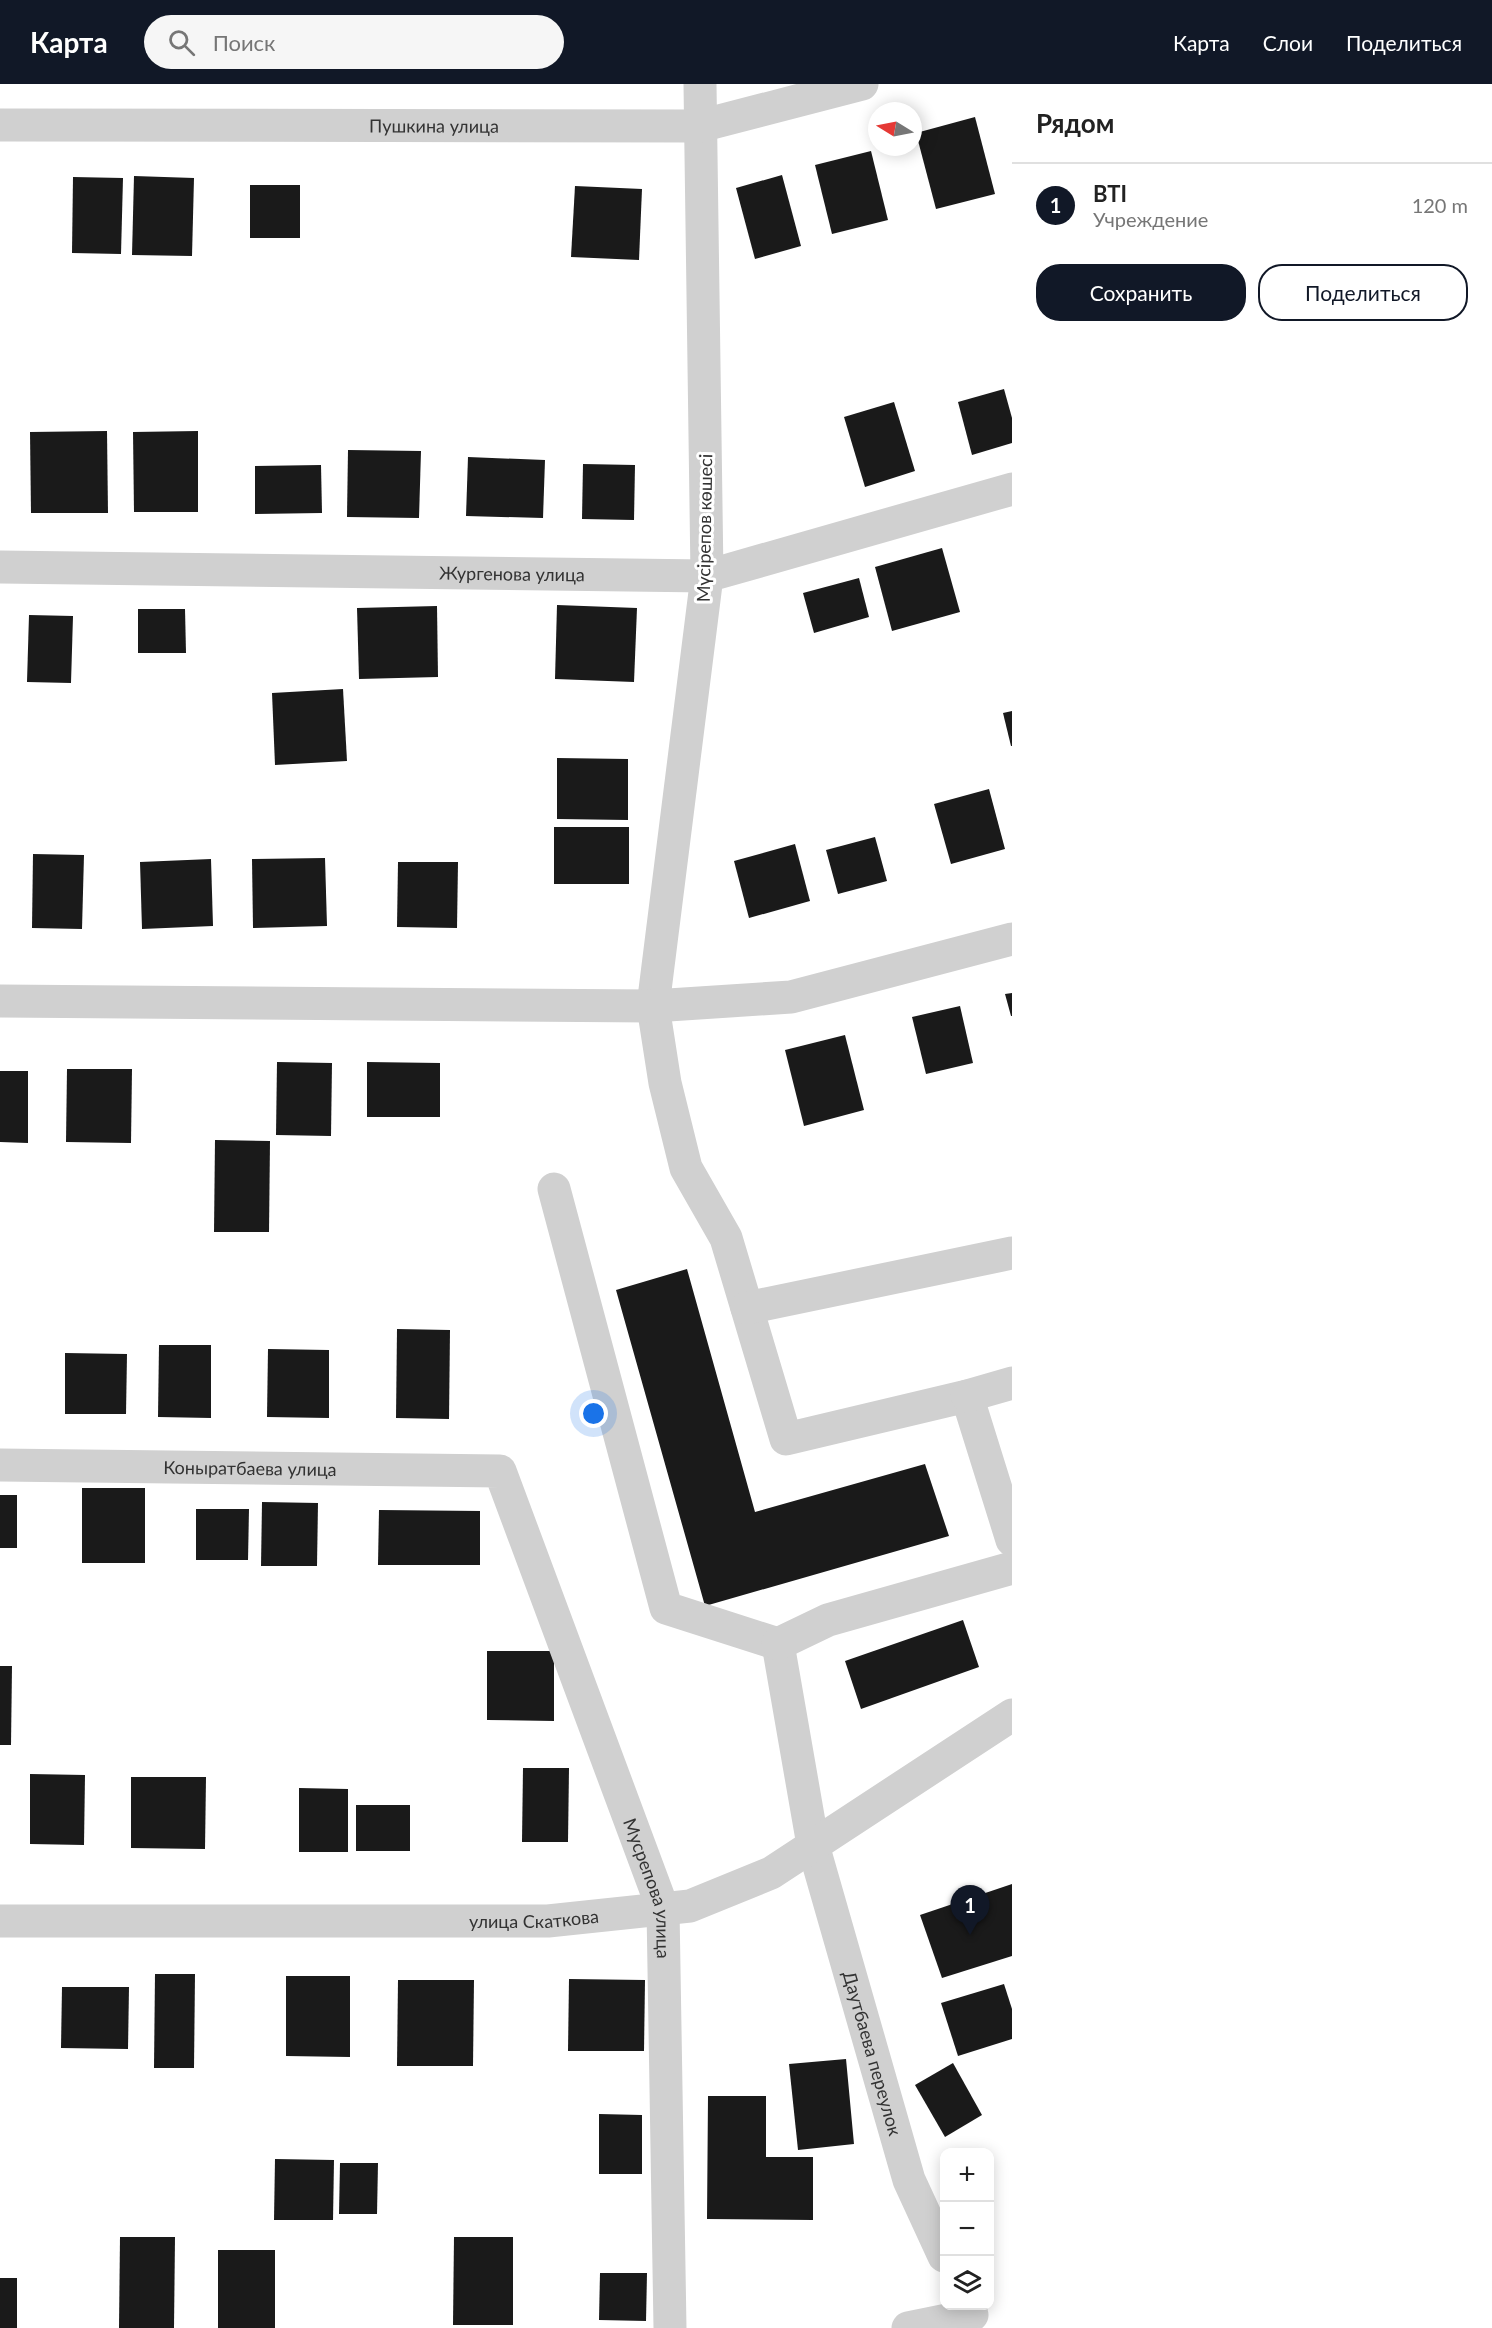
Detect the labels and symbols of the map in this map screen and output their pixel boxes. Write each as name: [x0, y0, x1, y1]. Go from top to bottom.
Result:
north arrow: [868, 102, 922, 156]
street label: Пушкина улица: [369, 115, 499, 137]
street label: Мүсірепов көшесі: [692, 454, 716, 602]
street label: Жургенова улица: [439, 562, 585, 585]
your location: [579, 1399, 608, 1428]
street label: Коныратбаева улица: [163, 1456, 337, 1480]
street label: Мусрепова улица: [619, 1815, 675, 1959]
pin: 1: [950, 1886, 990, 1935]
street label: улица Скаткова: [469, 1905, 600, 1932]
street label: Даутбаева переулок: [839, 1968, 907, 2139]

